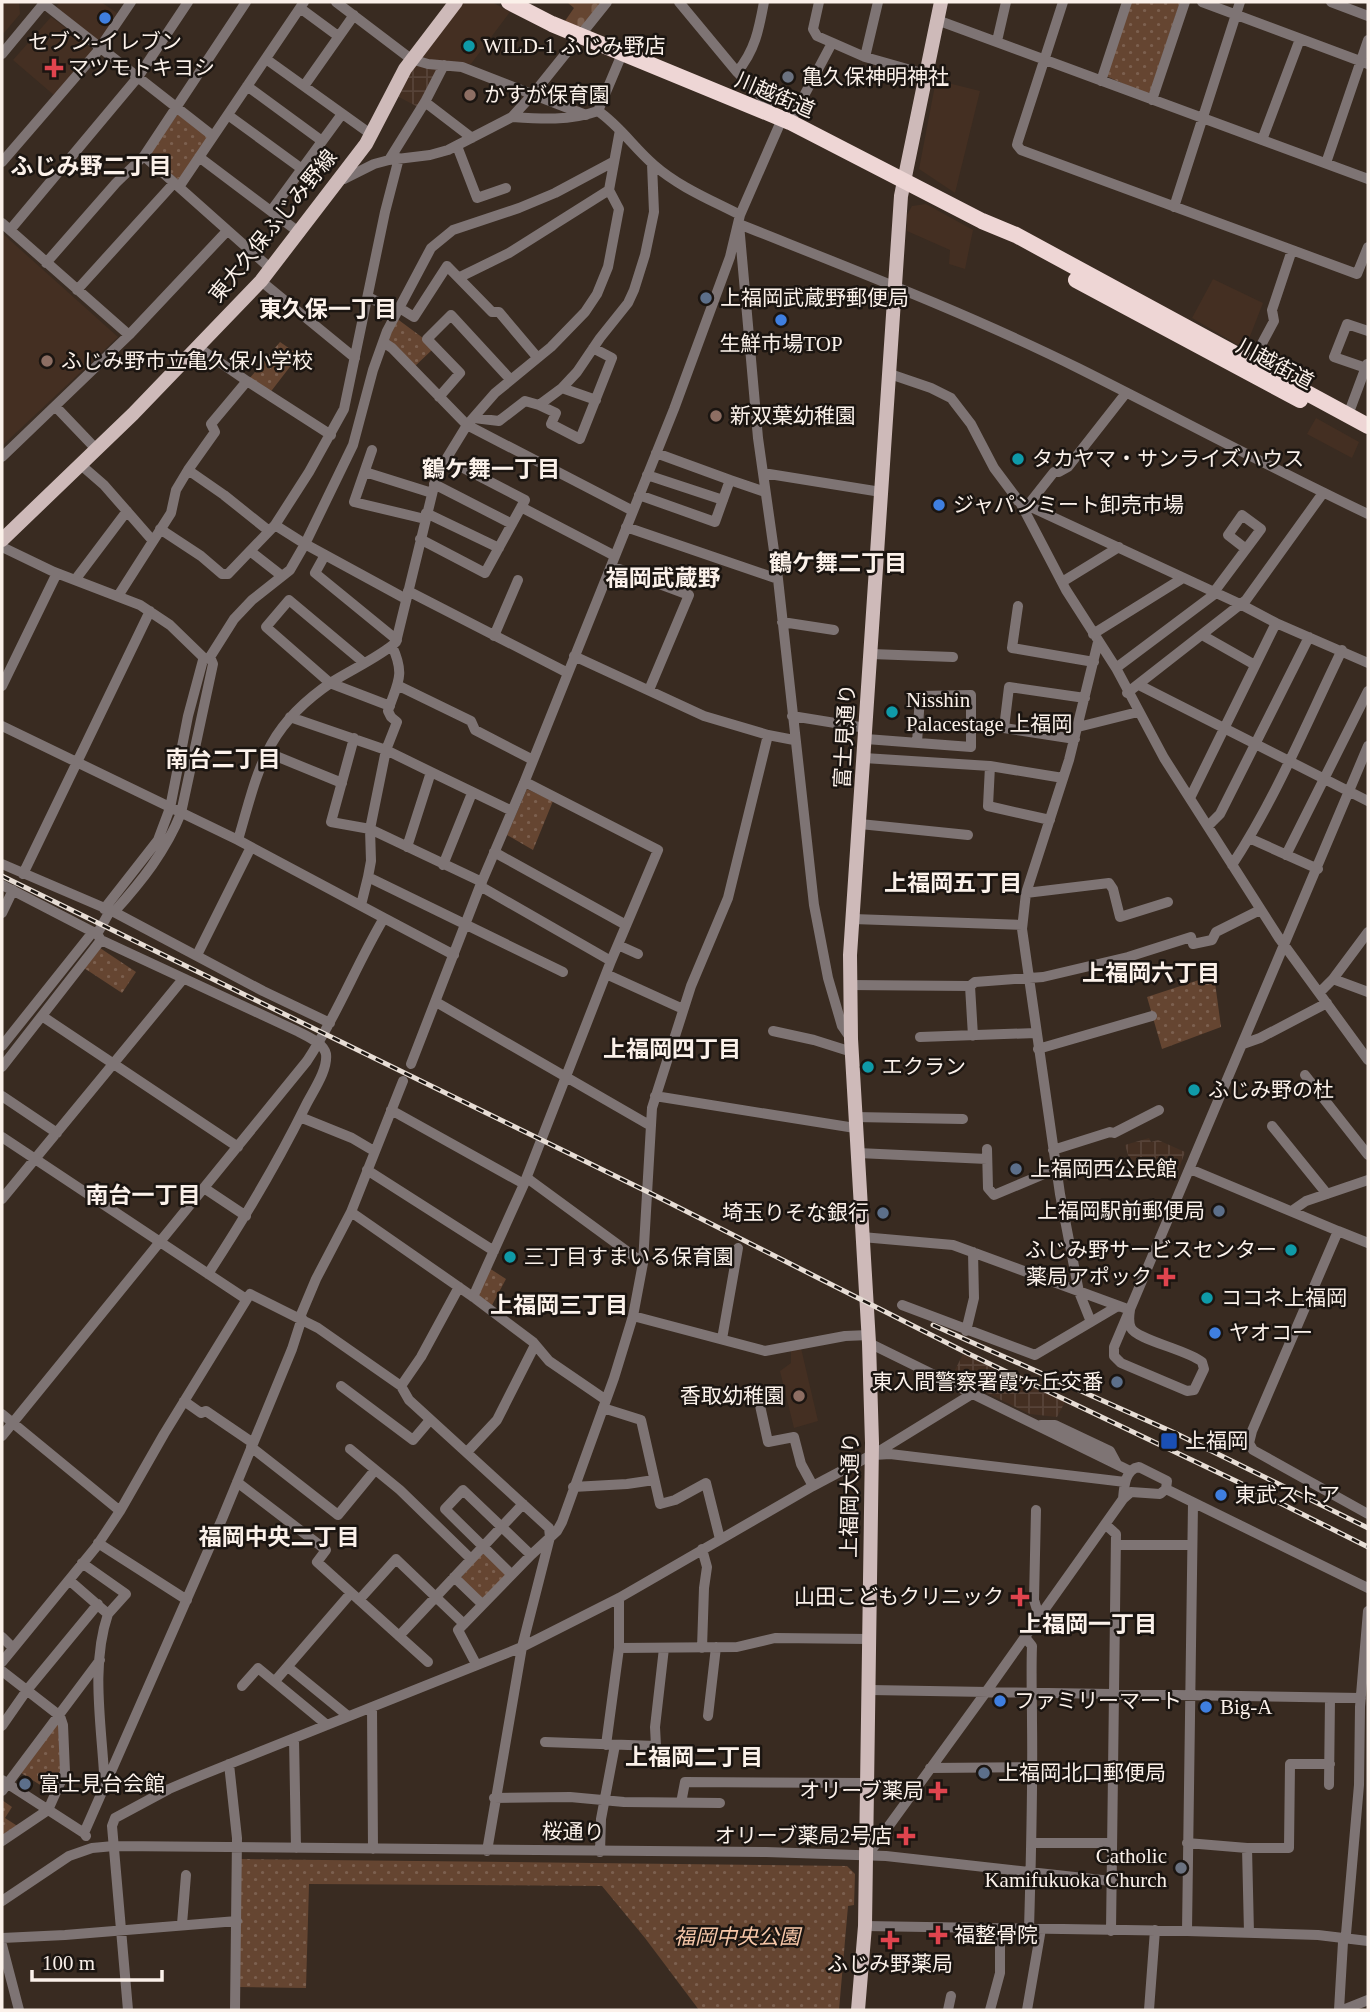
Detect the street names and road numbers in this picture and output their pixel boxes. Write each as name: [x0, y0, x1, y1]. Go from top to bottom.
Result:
street label: 川越街道: [732, 68, 818, 122]
street label: 東大久保ふじみ野線: [204, 145, 342, 307]
street label: 川越街道: [1232, 334, 1318, 394]
street label: 富士見通り: [830, 683, 860, 789]
street label: 上福岡大通り: [837, 1432, 863, 1558]
street label: 桜通り: [541, 1819, 605, 1845]

